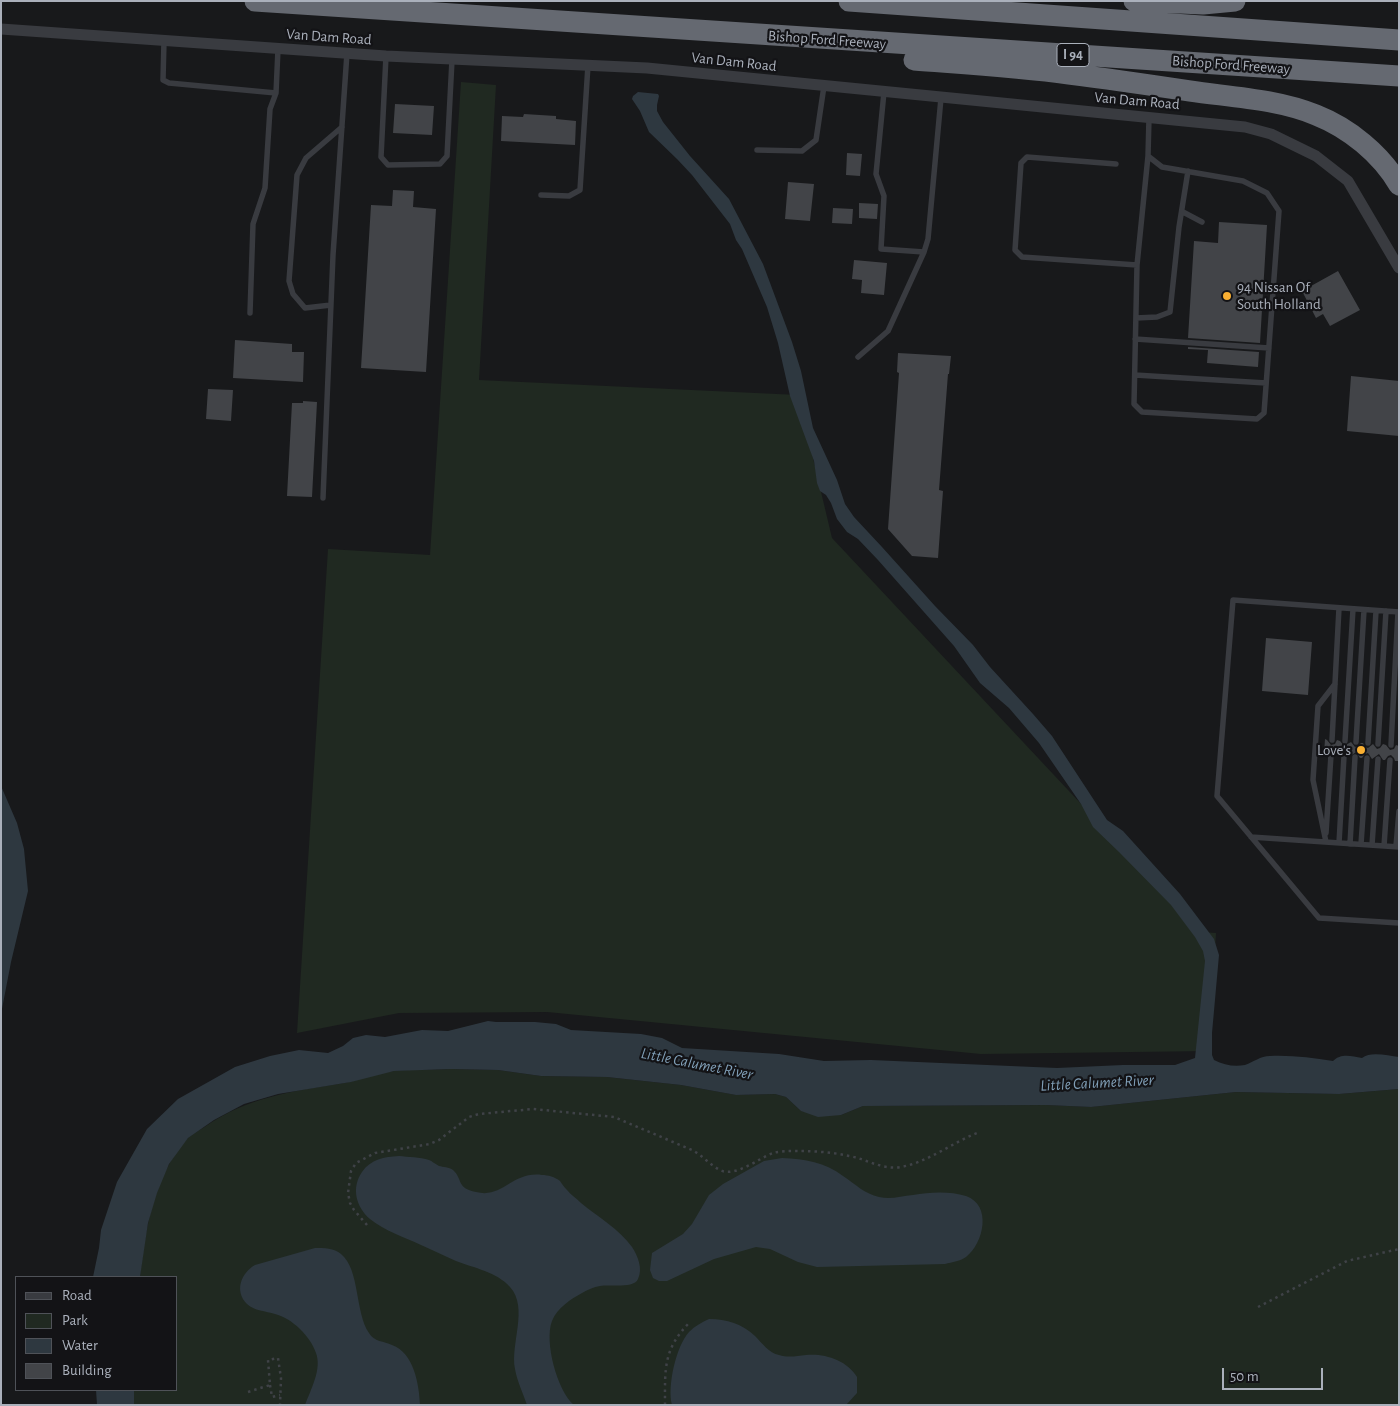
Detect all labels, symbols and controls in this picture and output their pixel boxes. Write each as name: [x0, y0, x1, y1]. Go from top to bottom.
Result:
street label: Van Dam Road: [286, 25, 372, 49]
street label: Bishop Ford Freeway: [767, 27, 887, 53]
road number: I 94: [1057, 44, 1089, 66]
street label: Van Dam Road: [691, 49, 777, 75]
street label: Bishop Ford Freeway: [1171, 52, 1291, 78]
street label: Van Dam Road: [1094, 88, 1180, 114]
place label: 94 Nissan Of South Holland: [1237, 278, 1321, 313]
marker: 94 Nissan Of South Holland: [1221, 290, 1233, 302]
place label: Love's: [1317, 741, 1351, 759]
marker: Love's: [1355, 744, 1367, 756]
water label: Little Calumet River: [639, 1044, 755, 1084]
water label: Little Calumet River: [1040, 1070, 1154, 1096]
legend: [15, 1276, 178, 1391]
text: Road: [62, 1288, 92, 1303]
text: Park: [62, 1313, 88, 1328]
text: Water: [62, 1338, 98, 1353]
scale bar: [1225, 1358, 1326, 1390]
text: Building: [62, 1363, 112, 1378]
text: 50 m: [1230, 1369, 1259, 1384]

